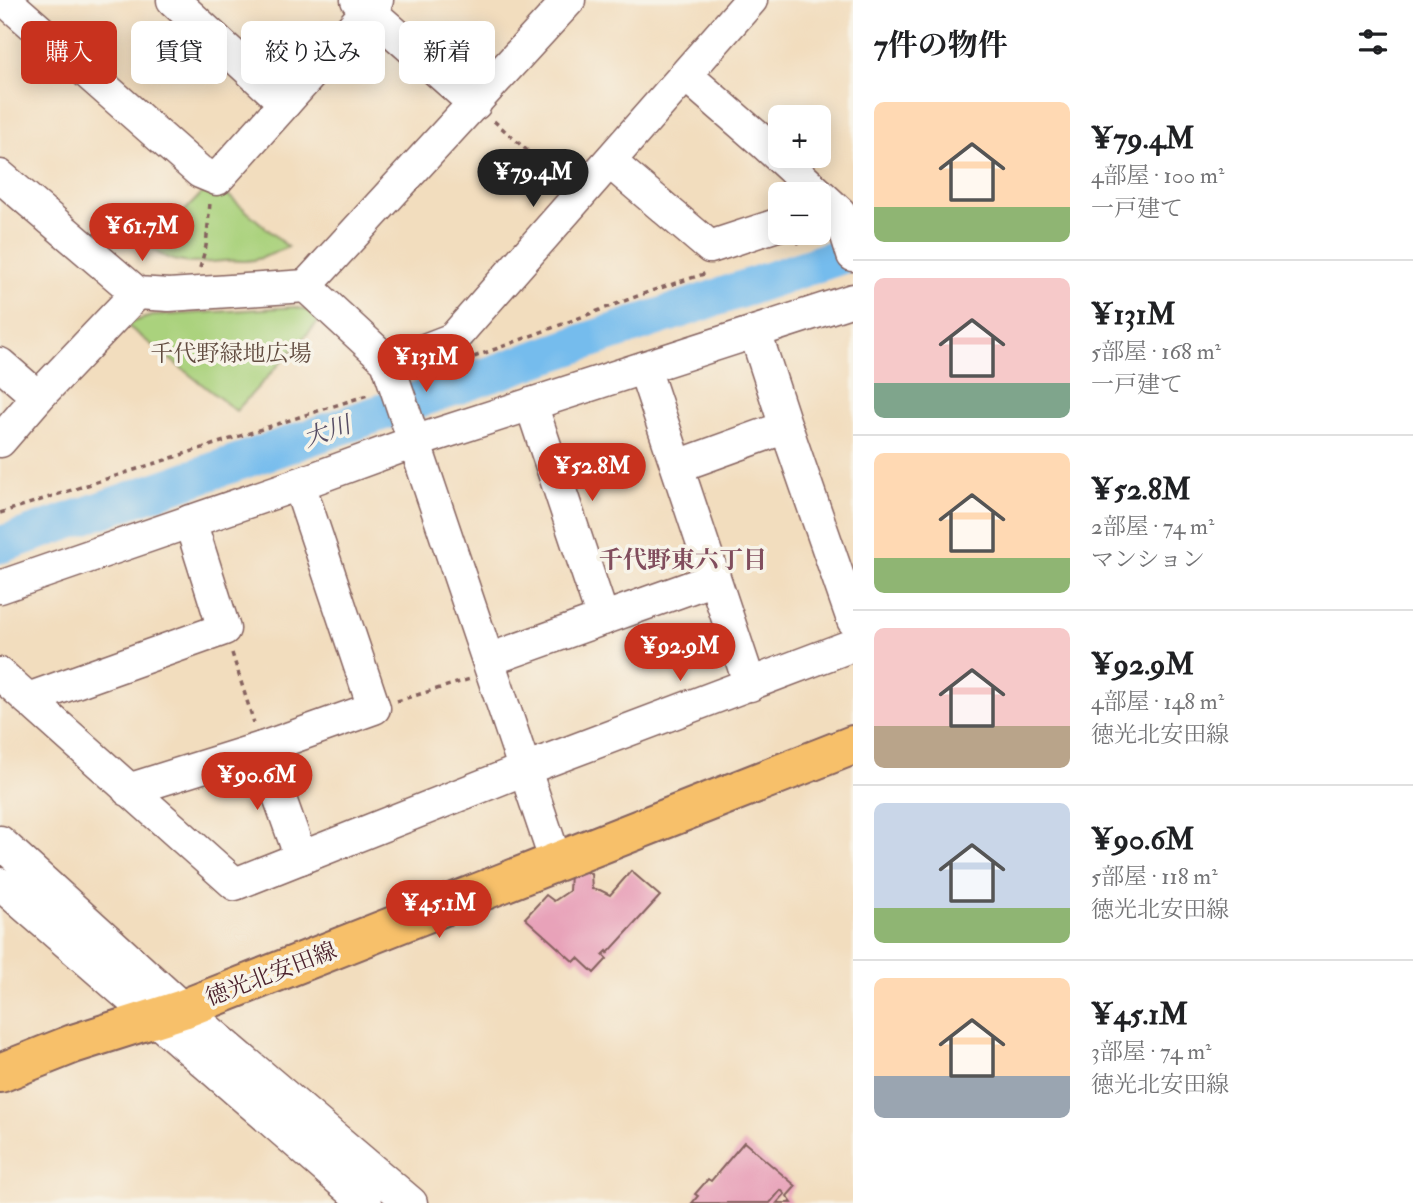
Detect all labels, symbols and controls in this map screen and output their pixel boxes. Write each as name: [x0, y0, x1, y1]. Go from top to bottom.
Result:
chip: 購入: [21, 21, 117, 84]
chip: 賃貸: [131, 21, 227, 84]
chip: 絞り込み: [241, 21, 385, 84]
chip: 新着: [399, 21, 495, 84]
icon: filters: [1354, 23, 1392, 61]
text: 7件の物件: [874, 27, 1008, 64]
map controls: [768, 105, 831, 245]
button: +: [768, 105, 831, 168]
text: ¥79.4M: [1091, 120, 1194, 157]
icon: home: [930, 130, 1014, 214]
pin: ¥79.4M: [476, 150, 590, 209]
text: ¥79.4M: [493, 157, 573, 186]
text: 4部屋 · 100 m²: [1091, 161, 1224, 190]
button: −: [768, 182, 831, 245]
text: 一戸建て: [1091, 194, 1183, 223]
pin: ¥61.7M: [85, 204, 199, 263]
text: ¥61.7M: [105, 211, 179, 240]
text: ¥131M: [1091, 296, 1176, 333]
icon: home: [930, 306, 1014, 390]
pin: ¥131M: [377, 334, 475, 394]
text: 5部屋 · 168 m²: [1091, 337, 1221, 366]
park label: 千代野緑地広場: [151, 339, 312, 368]
text: ¥131M: [394, 342, 458, 371]
text: 一戸建て: [1091, 370, 1183, 399]
water label: 大川: [299, 409, 358, 454]
pin: ¥52.8M: [535, 444, 649, 503]
text: ¥52.8M: [554, 451, 630, 480]
text: ¥52.8M: [1091, 471, 1191, 508]
icon: home: [930, 481, 1014, 565]
text: 2部屋 · 74 m²: [1091, 512, 1214, 541]
district label: 千代野東六丁目: [599, 545, 767, 576]
text: マンション: [1091, 545, 1205, 574]
pin: ¥92.9M: [623, 624, 737, 683]
text: ¥92.9M: [640, 631, 720, 660]
text: ¥92.9M: [1091, 646, 1194, 683]
icon: home: [930, 656, 1014, 740]
text: 4部屋 · 148 m²: [1091, 687, 1224, 716]
text: 徳光北安田線: [1091, 720, 1229, 749]
pin: ¥90.6M: [200, 752, 314, 812]
text: ¥90.6M: [217, 760, 297, 789]
text: ¥90.6M: [1091, 821, 1194, 858]
icon: home: [930, 831, 1014, 915]
text: 5部屋 · 118 m²: [1091, 862, 1218, 891]
pin: ¥45.1M: [382, 880, 496, 940]
text: ¥45.1M: [402, 888, 476, 917]
text: 徳光北安田線: [1091, 895, 1229, 924]
street label: 徳光北安田線: [201, 936, 341, 1012]
text: ¥45.1M: [1091, 996, 1188, 1033]
icon: home: [930, 1006, 1014, 1090]
text: 3部屋 · 74 m²: [1091, 1037, 1212, 1066]
text: 徳光北安田線: [1091, 1070, 1229, 1099]

